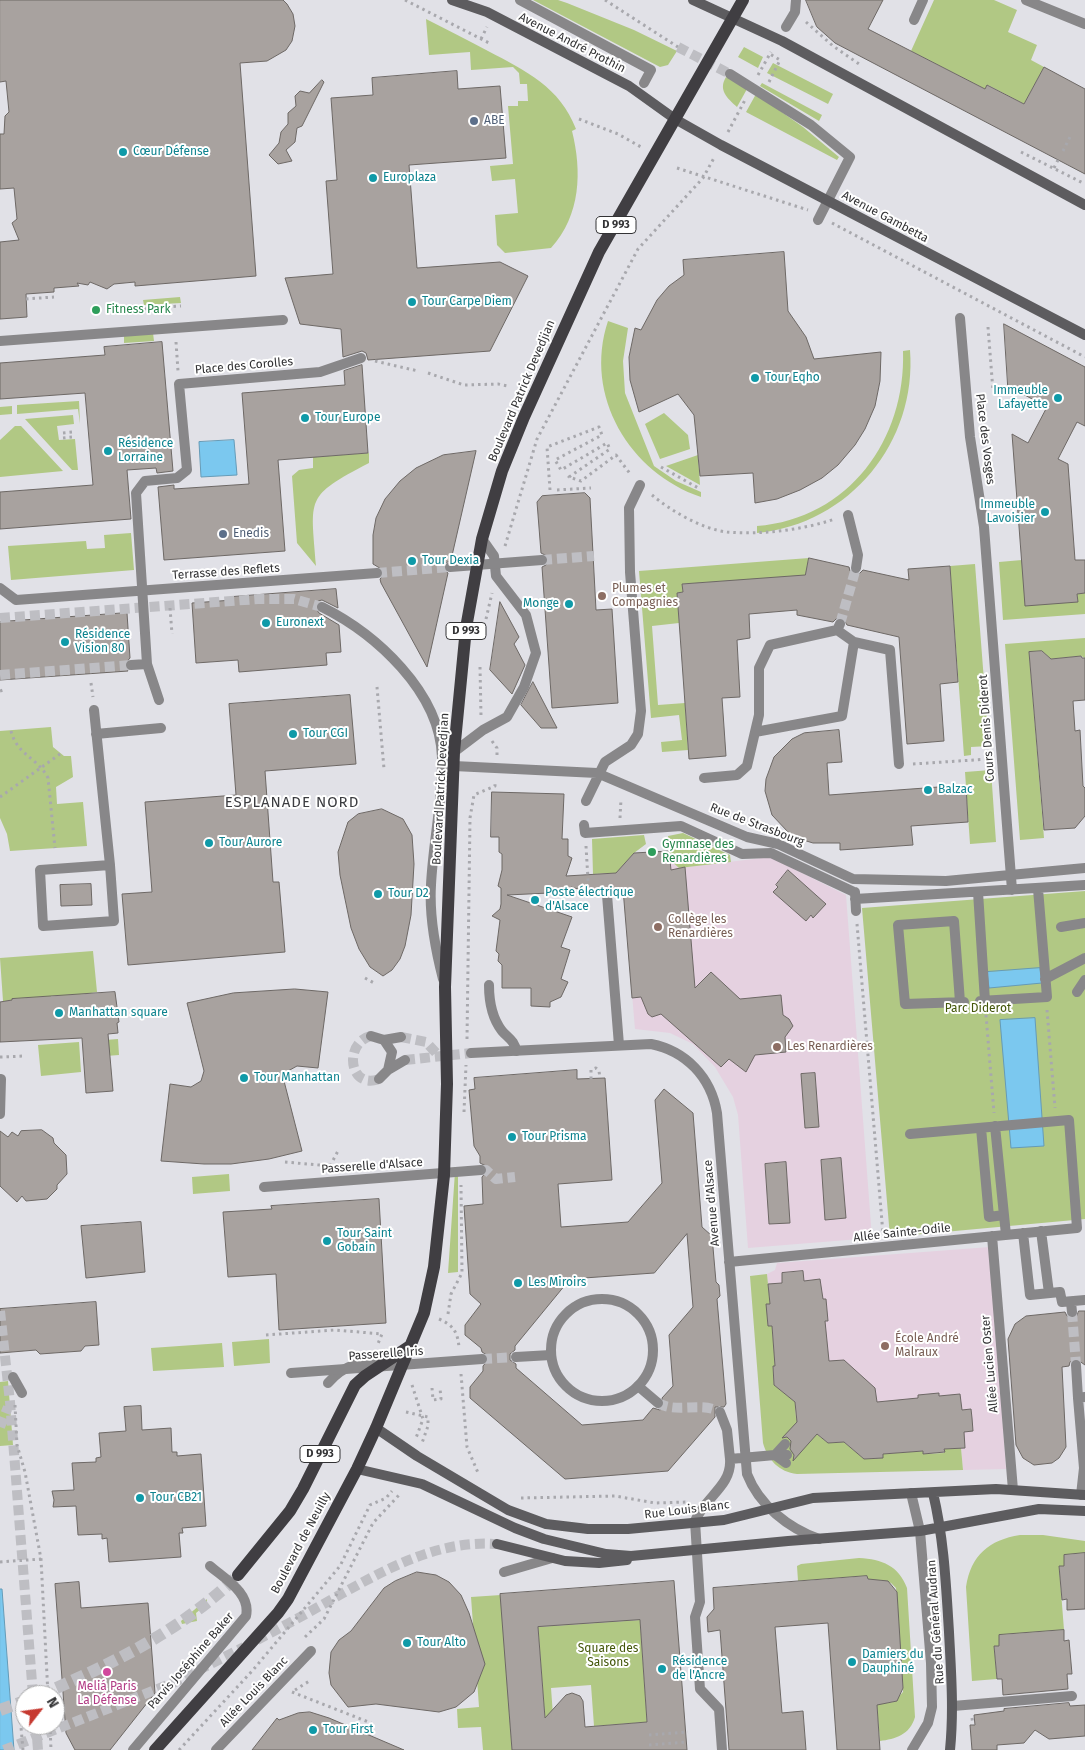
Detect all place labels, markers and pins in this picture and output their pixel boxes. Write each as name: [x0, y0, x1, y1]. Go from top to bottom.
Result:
place label: ABE: [484, 114, 505, 128]
marker: ABE: [468, 115, 480, 127]
place label: Cœur Défense: [133, 145, 209, 159]
marker: Cœur Défense: [117, 146, 129, 158]
place label: Europlaza: [383, 171, 436, 185]
marker: Europlaza: [367, 172, 379, 184]
place label: Tour Carpe Diem: [422, 295, 512, 309]
marker: Tour Carpe Diem: [406, 296, 418, 308]
place label: Fitness Park: [106, 303, 171, 317]
marker: Fitness Park: [90, 304, 102, 316]
place label: Tour Eqho: [765, 371, 820, 385]
marker: Tour Eqho: [749, 372, 761, 384]
place label: Immeuble Lafayette: [993, 384, 1048, 412]
marker: Immeuble Lafayette: [1052, 392, 1064, 404]
place label: Tour Europe: [315, 411, 381, 425]
marker: Tour Europe: [299, 412, 311, 424]
place label: Résidence Lorraine: [118, 437, 173, 465]
marker: Résidence Lorraine: [102, 445, 114, 457]
place label: Immeuble Lavoisier: [980, 498, 1035, 526]
marker: Immeuble Lavoisier: [1039, 506, 1051, 518]
place label: Enedis: [233, 527, 269, 541]
marker: Enedis: [217, 528, 229, 540]
place label: Tour Dexia: [422, 554, 479, 568]
marker: Tour Dexia: [406, 555, 418, 567]
place label: Plumes et Compagnies: [612, 582, 678, 610]
marker: Plumes et Compagnies: [596, 590, 608, 602]
place label: Monge: [523, 597, 559, 611]
marker: Monge: [563, 598, 575, 610]
place label: Euronext: [276, 616, 324, 630]
marker: Euronext: [260, 617, 272, 629]
place label: Résidence Vision 80: [75, 628, 130, 656]
marker: Résidence Vision 80: [59, 636, 71, 648]
place label: Tour CGI: [303, 727, 348, 741]
marker: Tour CGI: [287, 728, 299, 740]
place label: Balzac: [938, 783, 973, 797]
marker: Balzac: [922, 784, 934, 796]
place label: Tour Aurore: [219, 836, 282, 850]
marker: Tour Aurore: [203, 837, 215, 849]
place label: Gymnase des Renardières: [662, 838, 734, 866]
marker: Gymnase des Renardières: [646, 846, 658, 858]
place label: Poste électrique d'Alsace: [545, 886, 633, 914]
place label: Tour D2: [388, 887, 429, 901]
marker: Tour D2: [372, 888, 384, 900]
marker: Poste électrique d'Alsace: [529, 894, 541, 906]
place label: Collège les Renardières: [668, 913, 733, 941]
marker: Collège les Renardières: [652, 921, 664, 933]
place label: Manhattan square: [69, 1006, 168, 1020]
marker: Manhattan square: [53, 1007, 65, 1019]
place label: Les Renardières: [787, 1040, 873, 1054]
marker: Les Renardières: [771, 1041, 783, 1053]
place label: Tour Manhattan: [254, 1071, 340, 1085]
marker: Tour Manhattan: [238, 1072, 250, 1084]
place label: Tour Prisma: [522, 1130, 587, 1144]
marker: Tour Prisma: [506, 1131, 518, 1143]
place label: Tour Saint Gobain: [337, 1227, 392, 1255]
marker: Tour Saint Gobain: [321, 1235, 333, 1247]
place label: Les Miroirs: [528, 1276, 586, 1290]
marker: Les Miroirs: [512, 1277, 524, 1289]
place label: École André Malraux: [895, 1332, 959, 1360]
marker: École André Malraux: [879, 1340, 891, 1352]
place label: Tour CB21: [150, 1491, 202, 1505]
marker: Tour CB21: [134, 1492, 146, 1504]
place label: Tour Alto: [417, 1636, 466, 1650]
marker: Tour Alto: [401, 1637, 413, 1649]
place label: Damiers du Dauphiné: [862, 1648, 924, 1676]
place label: Résidence de l'Ancre: [672, 1655, 727, 1683]
marker: Damiers du Dauphiné: [846, 1656, 858, 1668]
marker: Résidence de l'Ancre: [656, 1663, 668, 1675]
marker: Meliá Paris La Défense: [101, 1666, 113, 1678]
place label: Meliá Paris La Défense: [77, 1680, 137, 1708]
place label: Tour First: [323, 1723, 374, 1737]
marker: Tour First: [307, 1724, 319, 1736]

